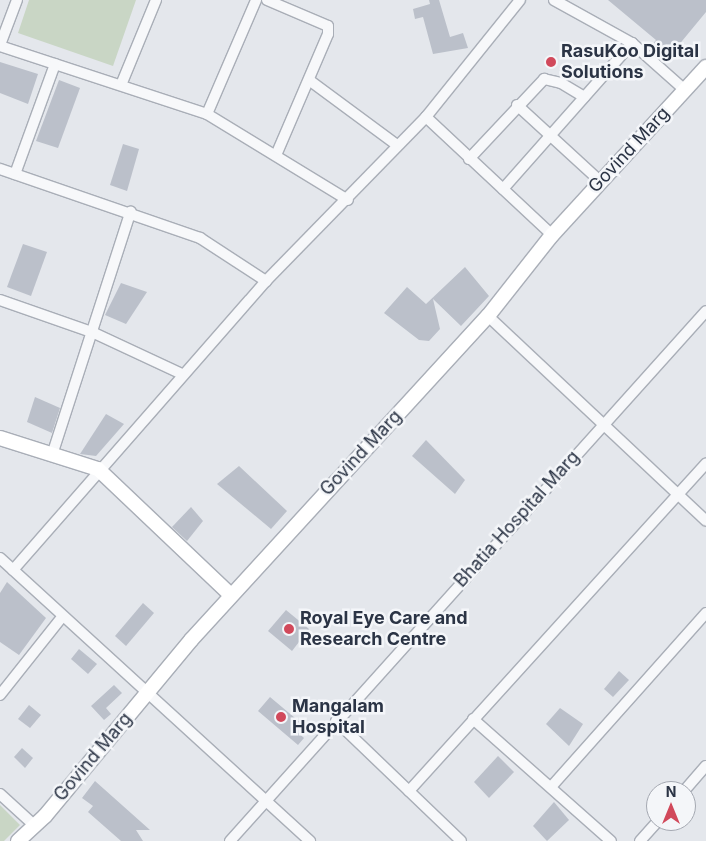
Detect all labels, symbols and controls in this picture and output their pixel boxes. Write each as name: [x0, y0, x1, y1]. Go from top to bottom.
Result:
place label: RasuKoo Digital Solutions: [561, 41, 699, 84]
marker: RasuKoo Digital Solutions: [545, 56, 557, 68]
street label: Govind Marg: [584, 103, 674, 197]
street label: Govind Marg: [316, 406, 406, 500]
street label: Bhatia Hospital Marg: [450, 446, 584, 592]
place label: Royal Eye Care and Research Centre: [300, 608, 468, 650]
marker: Royal Eye Care and Research Centre: [282, 622, 296, 636]
place label: Mangalam Hospital: [292, 696, 384, 739]
street label: Govind Marg: [50, 708, 136, 806]
marker: Mangalam Hospital: [274, 710, 288, 724]
north arrow: [646, 781, 696, 831]
text: N: [666, 783, 676, 800]

